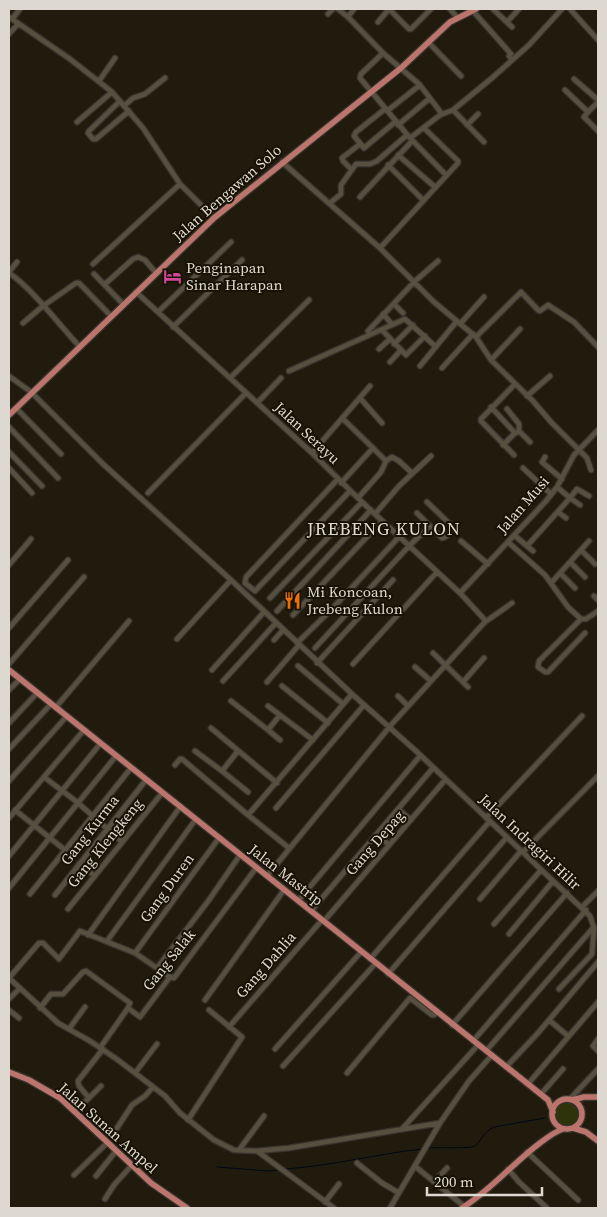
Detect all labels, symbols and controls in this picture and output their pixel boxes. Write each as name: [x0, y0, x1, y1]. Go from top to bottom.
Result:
street label: Jalan Bengawan Solo: [167, 139, 286, 247]
place label: Penginapan Sinar Harapan: [186, 257, 283, 295]
hotel icon: Penginapan Sinar Harapan: [162, 267, 182, 287]
street label: Jalan Serayu: [269, 396, 345, 469]
street label: Jalan Musi: [491, 471, 554, 539]
district label: JREBENG KULON: [306, 516, 461, 541]
place label: Mi Koncoan, Jrebeng Kulon: [306, 581, 403, 619]
restaurant icon: Mi Koncoan, Jrebeng Kulon: [283, 591, 303, 611]
street label: Jalan Indragiri Hilir: [474, 788, 586, 895]
street label: Gang Kurma: [55, 790, 124, 869]
street label: Gang Klengkeng: [62, 793, 147, 892]
street label: Gang Depag: [340, 805, 409, 880]
street label: Jalan Mastrip: [244, 838, 328, 910]
street label: Gang Duren: [134, 849, 199, 926]
street label: Gang Salak: [137, 924, 200, 995]
street label: Gang Dahlia: [231, 927, 301, 1003]
street label: Jalan Sunan Ampel: [53, 1077, 163, 1178]
scale bar: [427, 1164, 542, 1196]
text: 200 m: [434, 1171, 474, 1192]

